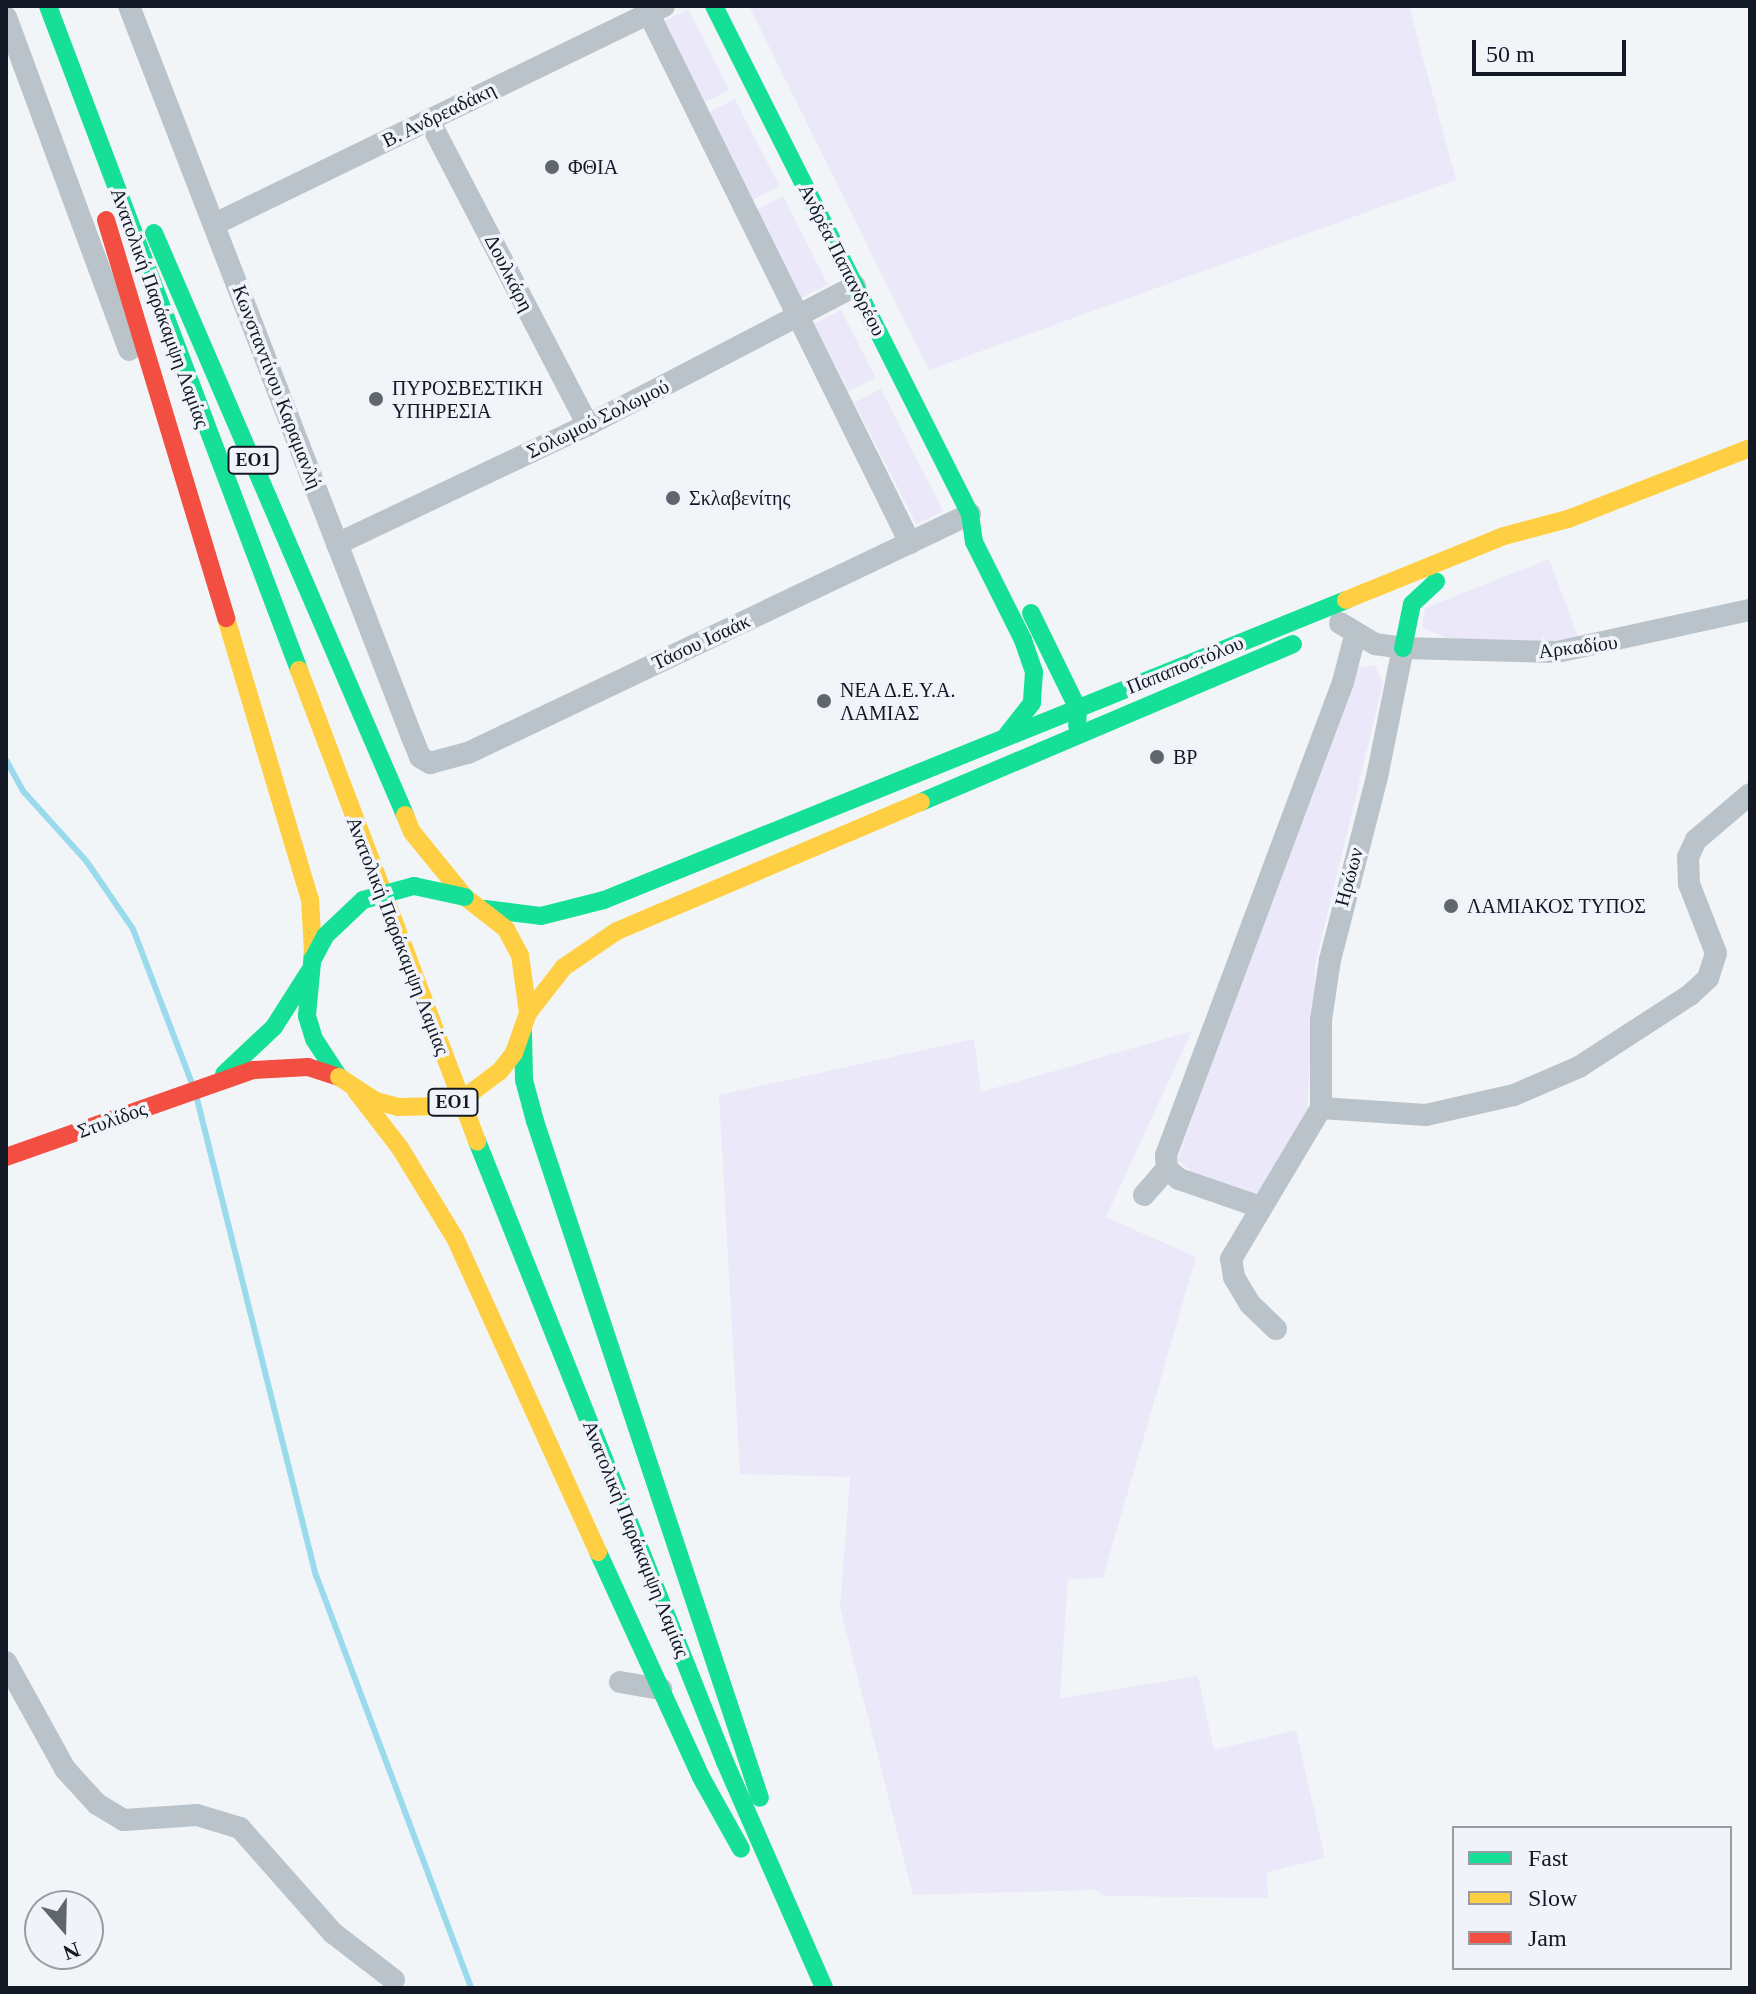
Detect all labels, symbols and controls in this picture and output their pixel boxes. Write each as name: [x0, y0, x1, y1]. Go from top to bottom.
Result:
scale bar: [1476, 24, 1630, 74]
text: 50 m: [1486, 41, 1535, 67]
street label: Β. Ανδρεαδάκη: [378, 77, 500, 153]
place label: ΦΘΙΑ: [568, 155, 618, 179]
marker: ΦΘΙΑ: [543, 158, 561, 176]
street label: Ανδρέα Παπανδρέου: [793, 180, 891, 340]
street label: Ανατολική Παράκαμψη Λαμίας: [105, 184, 215, 432]
street label: Δουλκάρη: [479, 231, 539, 315]
street label: Κωνσταντίνου Καραμανλή: [227, 282, 327, 492]
street label: Σολωμού Σολωμού: [523, 374, 673, 464]
place label: ΠΥΡΟΣΒΕΣΤΙΚΗ ΥΠΗΡΕΣΙΑ: [392, 376, 543, 423]
marker: ΠΥΡΟΣΒΕΣΤΙΚΗ ΥΠΗΡΕΣΙΑ: [367, 390, 385, 408]
road number: ΕΟ1: [227, 446, 279, 474]
place label: Σκλαβενίτης: [689, 486, 790, 510]
marker: Σκλαβενίτης: [664, 489, 682, 507]
street label: Τάσου Ισαάκ: [648, 609, 754, 675]
street label: Αρκαδίου: [1537, 630, 1619, 664]
street label: Παπαποστόλου: [1123, 631, 1247, 699]
place label: ΝΕΑ Δ.Ε.Υ.Α. ΛΑΜΙΑΣ: [840, 678, 958, 725]
marker: ΝΕΑ Δ.Ε.Υ.Α. ΛΑΜΙΑΣ: [815, 692, 833, 710]
place label: BP: [1173, 745, 1197, 769]
marker: BP: [1148, 748, 1166, 766]
street label: Ανατολική Παράκαμψη Λαμίας: [341, 813, 455, 1059]
street label: Ηρώων: [1330, 845, 1368, 909]
place label: ΛΑΜΙΑΚΟΣ ΤΥΠΟΣ: [1467, 894, 1646, 918]
marker: ΛΑΜΙΑΚΟΣ ΤΥΠΟΣ: [1442, 897, 1460, 915]
road number: ΕΟ1: [427, 1088, 479, 1116]
street label: Στυλίδος: [74, 1096, 150, 1144]
street label: Ανατολική Παράκαμψη Λαμίας: [577, 1416, 695, 1662]
legend: [1452, 1826, 1732, 1970]
text: Fast: [1528, 1845, 1568, 1871]
text: Slow: [1528, 1885, 1577, 1911]
north arrow: [24, 1890, 104, 1970]
text: Jam: [1528, 1925, 1567, 1951]
text: N: [60, 1937, 83, 1966]

